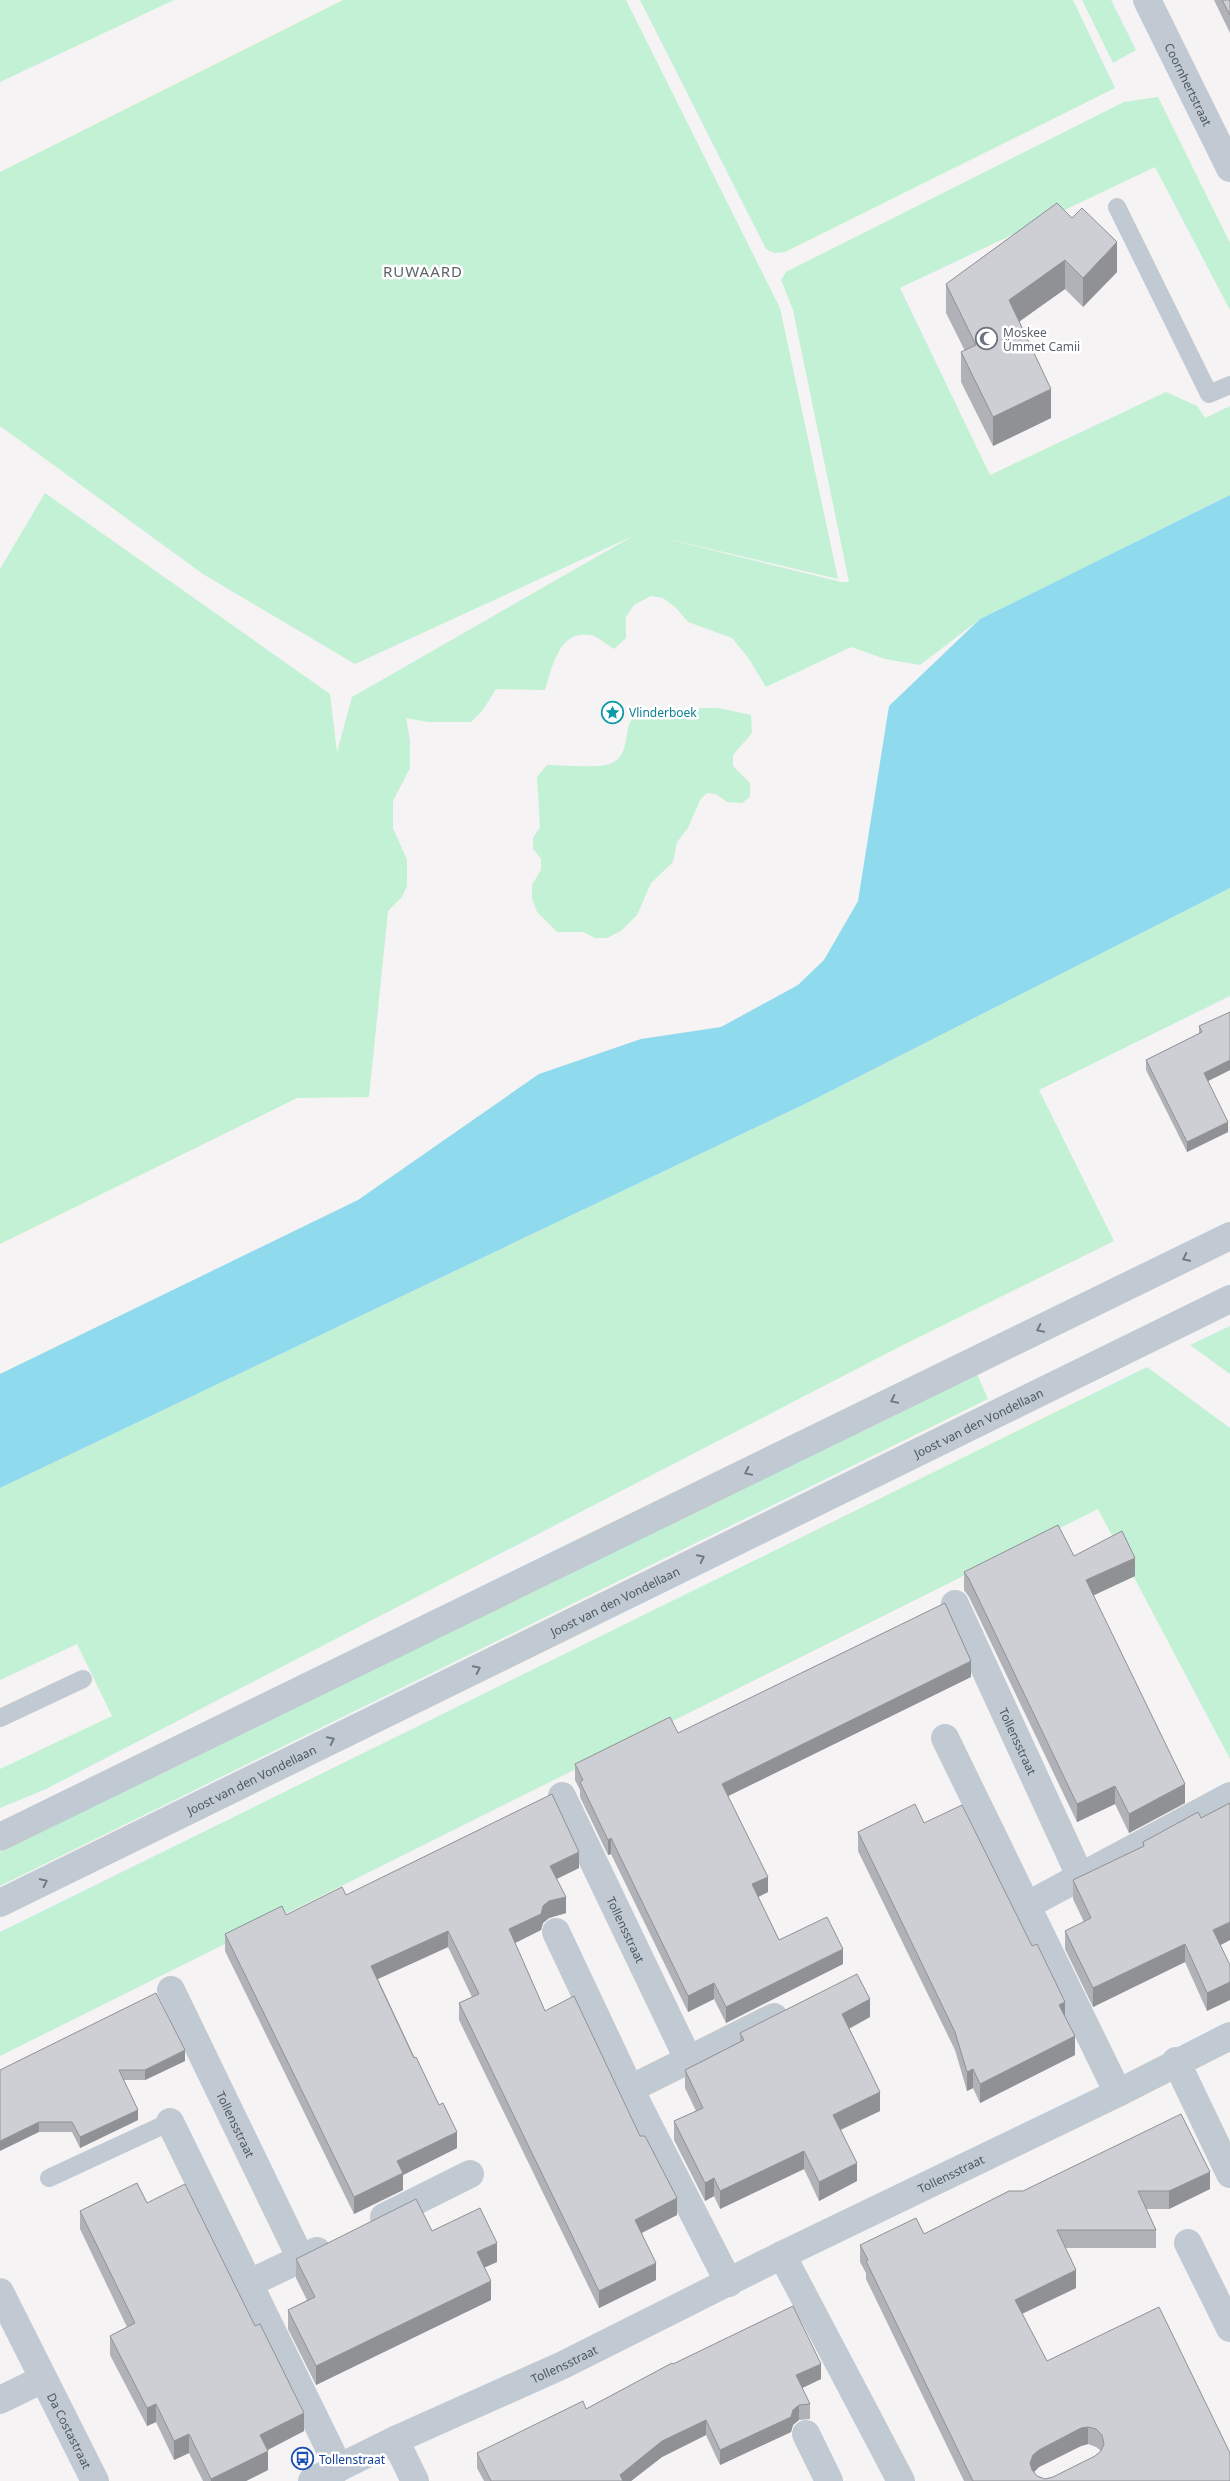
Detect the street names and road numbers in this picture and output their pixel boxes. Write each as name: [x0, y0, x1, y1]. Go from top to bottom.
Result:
street label: Coornhertstraat: [1161, 40, 1217, 129]
street label: Joost van den Vondellaan: [910, 1384, 1046, 1462]
street label: Joost van den Vondellaan: [546, 1562, 682, 1640]
street label: Tollensstraat: [995, 1705, 1041, 1778]
street label: Joost van den Vondellaan: [183, 1741, 319, 1819]
street label: Tollensstraat: [603, 1893, 649, 1966]
street label: Tollensstraat: [213, 2088, 259, 2161]
street label: Tollensstraat: [915, 2150, 987, 2197]
street label: Tollensstraat: [528, 2340, 601, 2387]
street label: Da Costastraat: [43, 2390, 96, 2472]

